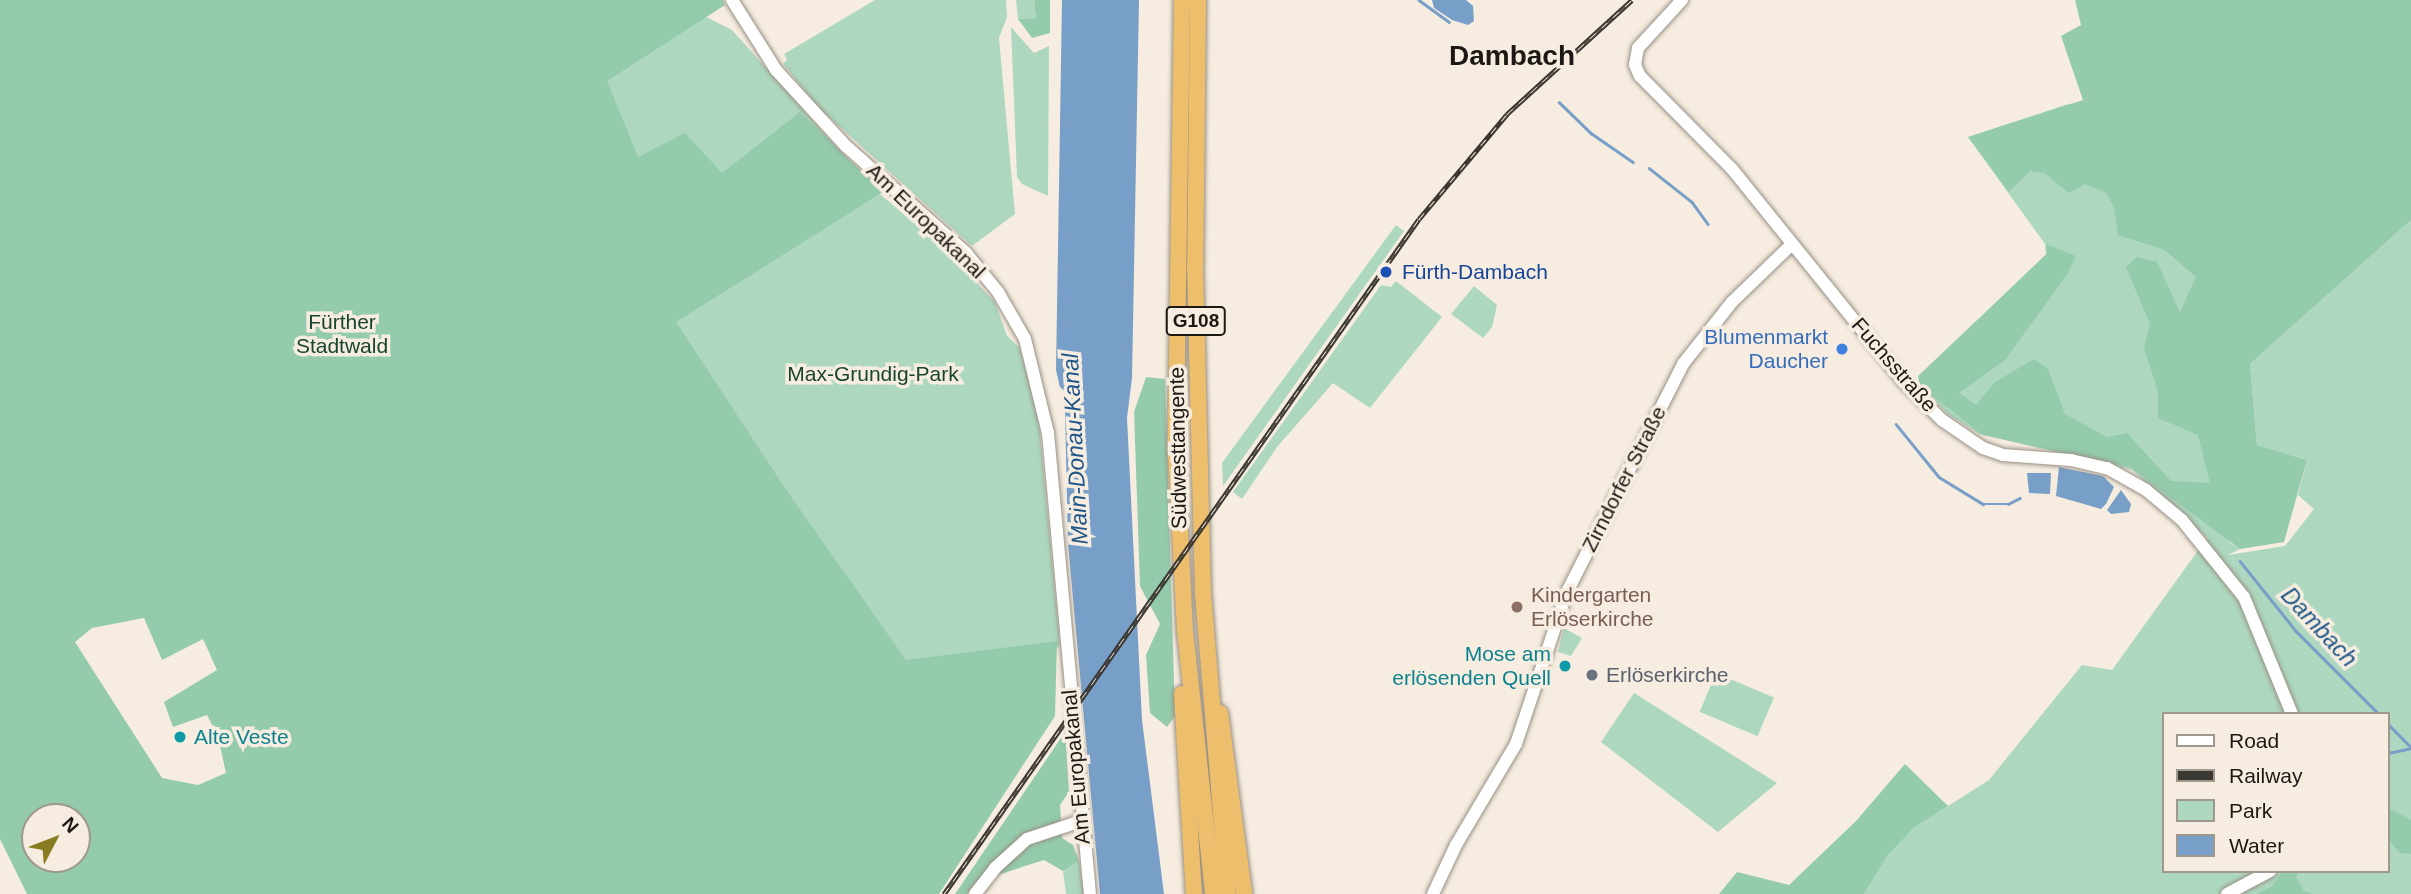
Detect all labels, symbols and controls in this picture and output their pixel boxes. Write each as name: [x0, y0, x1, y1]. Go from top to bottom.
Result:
district label: Dambach: [1449, 39, 1575, 73]
street label: Am Europakanal: [861, 158, 991, 284]
place label: Fürth-Dambach: [1402, 259, 1548, 285]
marker: Fürth-Dambach: [1376, 262, 1396, 282]
road number: G108: [1164, 306, 1228, 336]
park label: Fürther Stadtwald: [296, 309, 388, 359]
street label: Fuchsstraße: [1846, 313, 1942, 417]
place label: Blumenmarkt Daucher: [1704, 324, 1828, 374]
marker: Blumenmarkt Daucher: [1834, 341, 1850, 357]
water label: Main-Donau-Kanal: [1056, 353, 1094, 545]
park label: Max-Grundig-Park: [787, 361, 959, 387]
street label: Südwesttangente: [1164, 367, 1192, 529]
street label: Zirndorfer Straße: [1576, 402, 1672, 556]
place label: Kindergarten Erlöserkirche: [1531, 582, 1654, 632]
water label: Dambach: [2275, 582, 2363, 672]
marker: Kindergarten Erlöserkirche: [1509, 599, 1525, 615]
place label: Mose am erlösenden Quell: [1392, 641, 1551, 691]
marker: Mose am erlösenden Quell: [1557, 658, 1573, 674]
place label: Erlöserkirche: [1606, 662, 1729, 688]
marker: Erlöserkirche: [1584, 667, 1600, 683]
street label: Am Europakanal: [1057, 689, 1095, 845]
legend: [2162, 712, 2390, 873]
place label: Alte Veste: [194, 724, 289, 750]
marker: Alte Veste: [172, 729, 188, 745]
text: Road: [2229, 729, 2279, 752]
text: Railway: [2229, 764, 2303, 787]
text: Park: [2229, 799, 2272, 822]
north arrow: [21, 803, 91, 873]
text: N: [58, 813, 83, 837]
text: Water: [2229, 834, 2284, 857]

